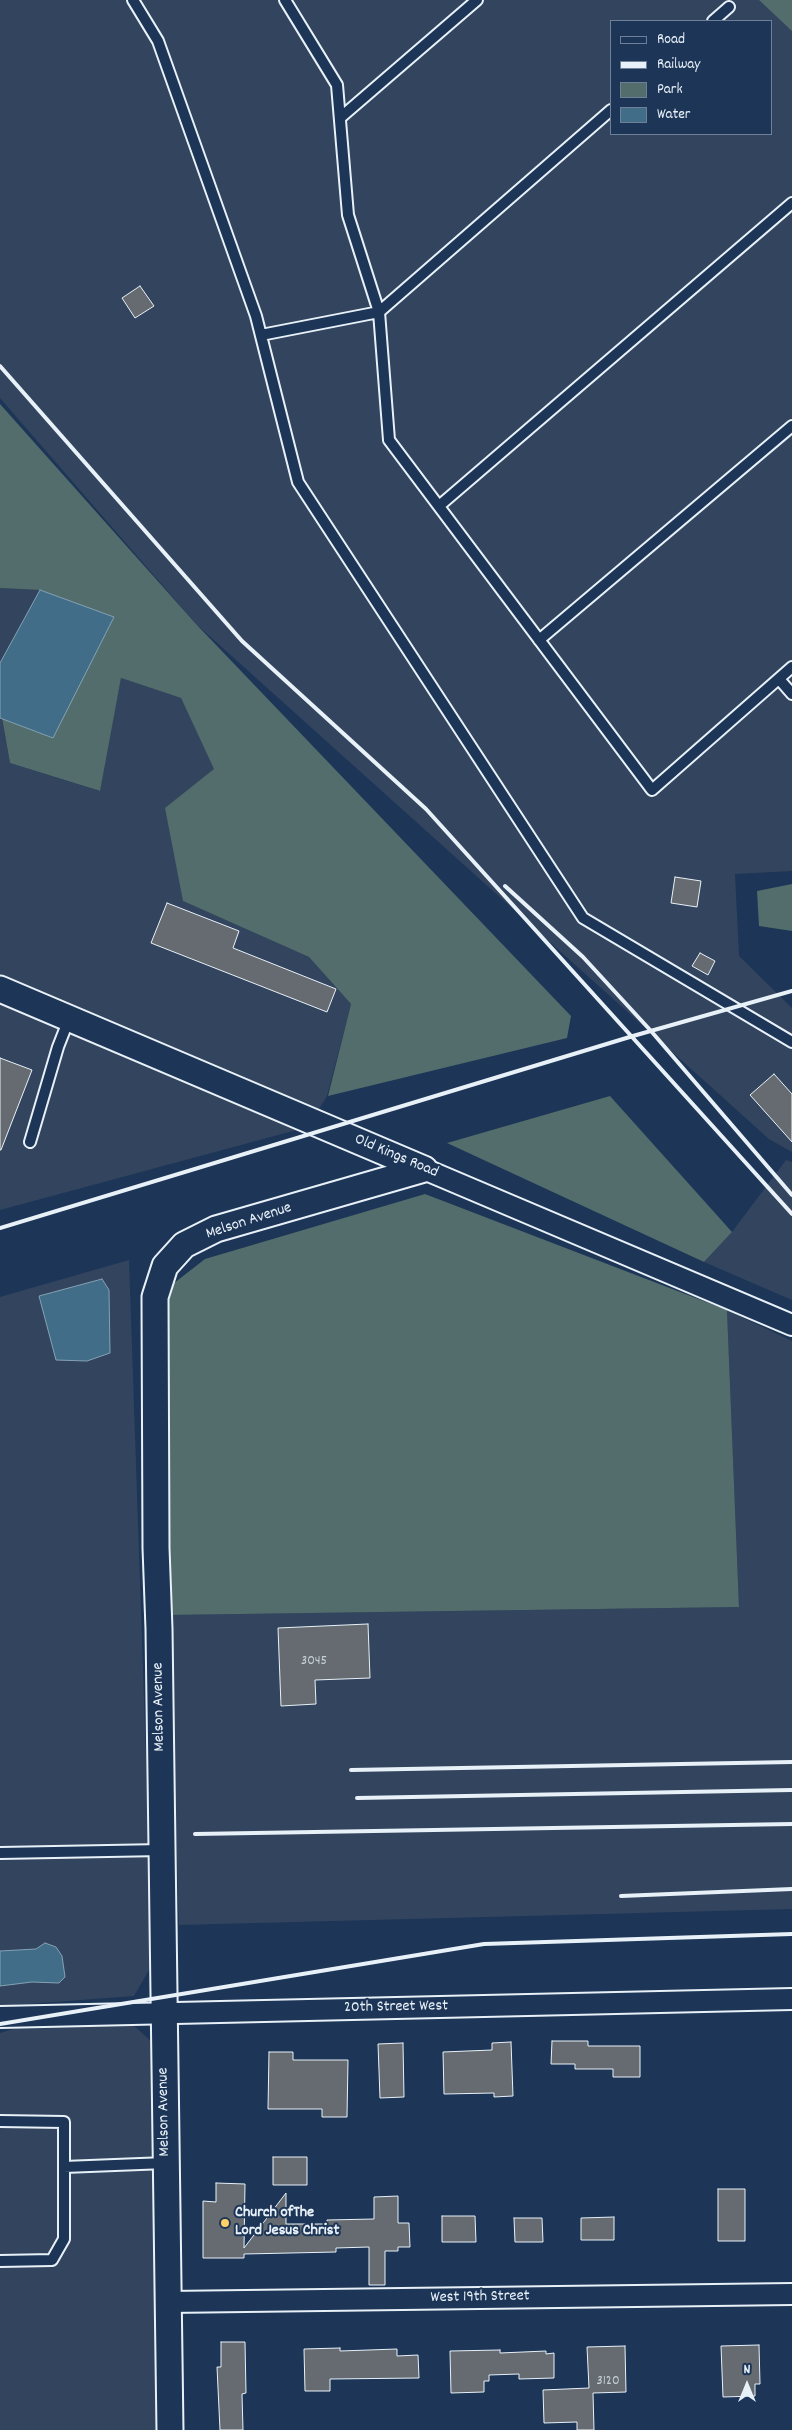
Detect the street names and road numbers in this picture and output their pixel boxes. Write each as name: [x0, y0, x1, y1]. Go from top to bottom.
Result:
street label: Old Kings Road: [351, 1131, 441, 1183]
street label: Melson Avenue: [204, 1199, 294, 1245]
street label: Melson Avenue: [150, 1662, 170, 1752]
street label: 20th Street West: [344, 1997, 448, 2019]
street label: Melson Avenue: [155, 2067, 175, 2157]
street label: West 19th Street: [430, 2288, 530, 2308]

